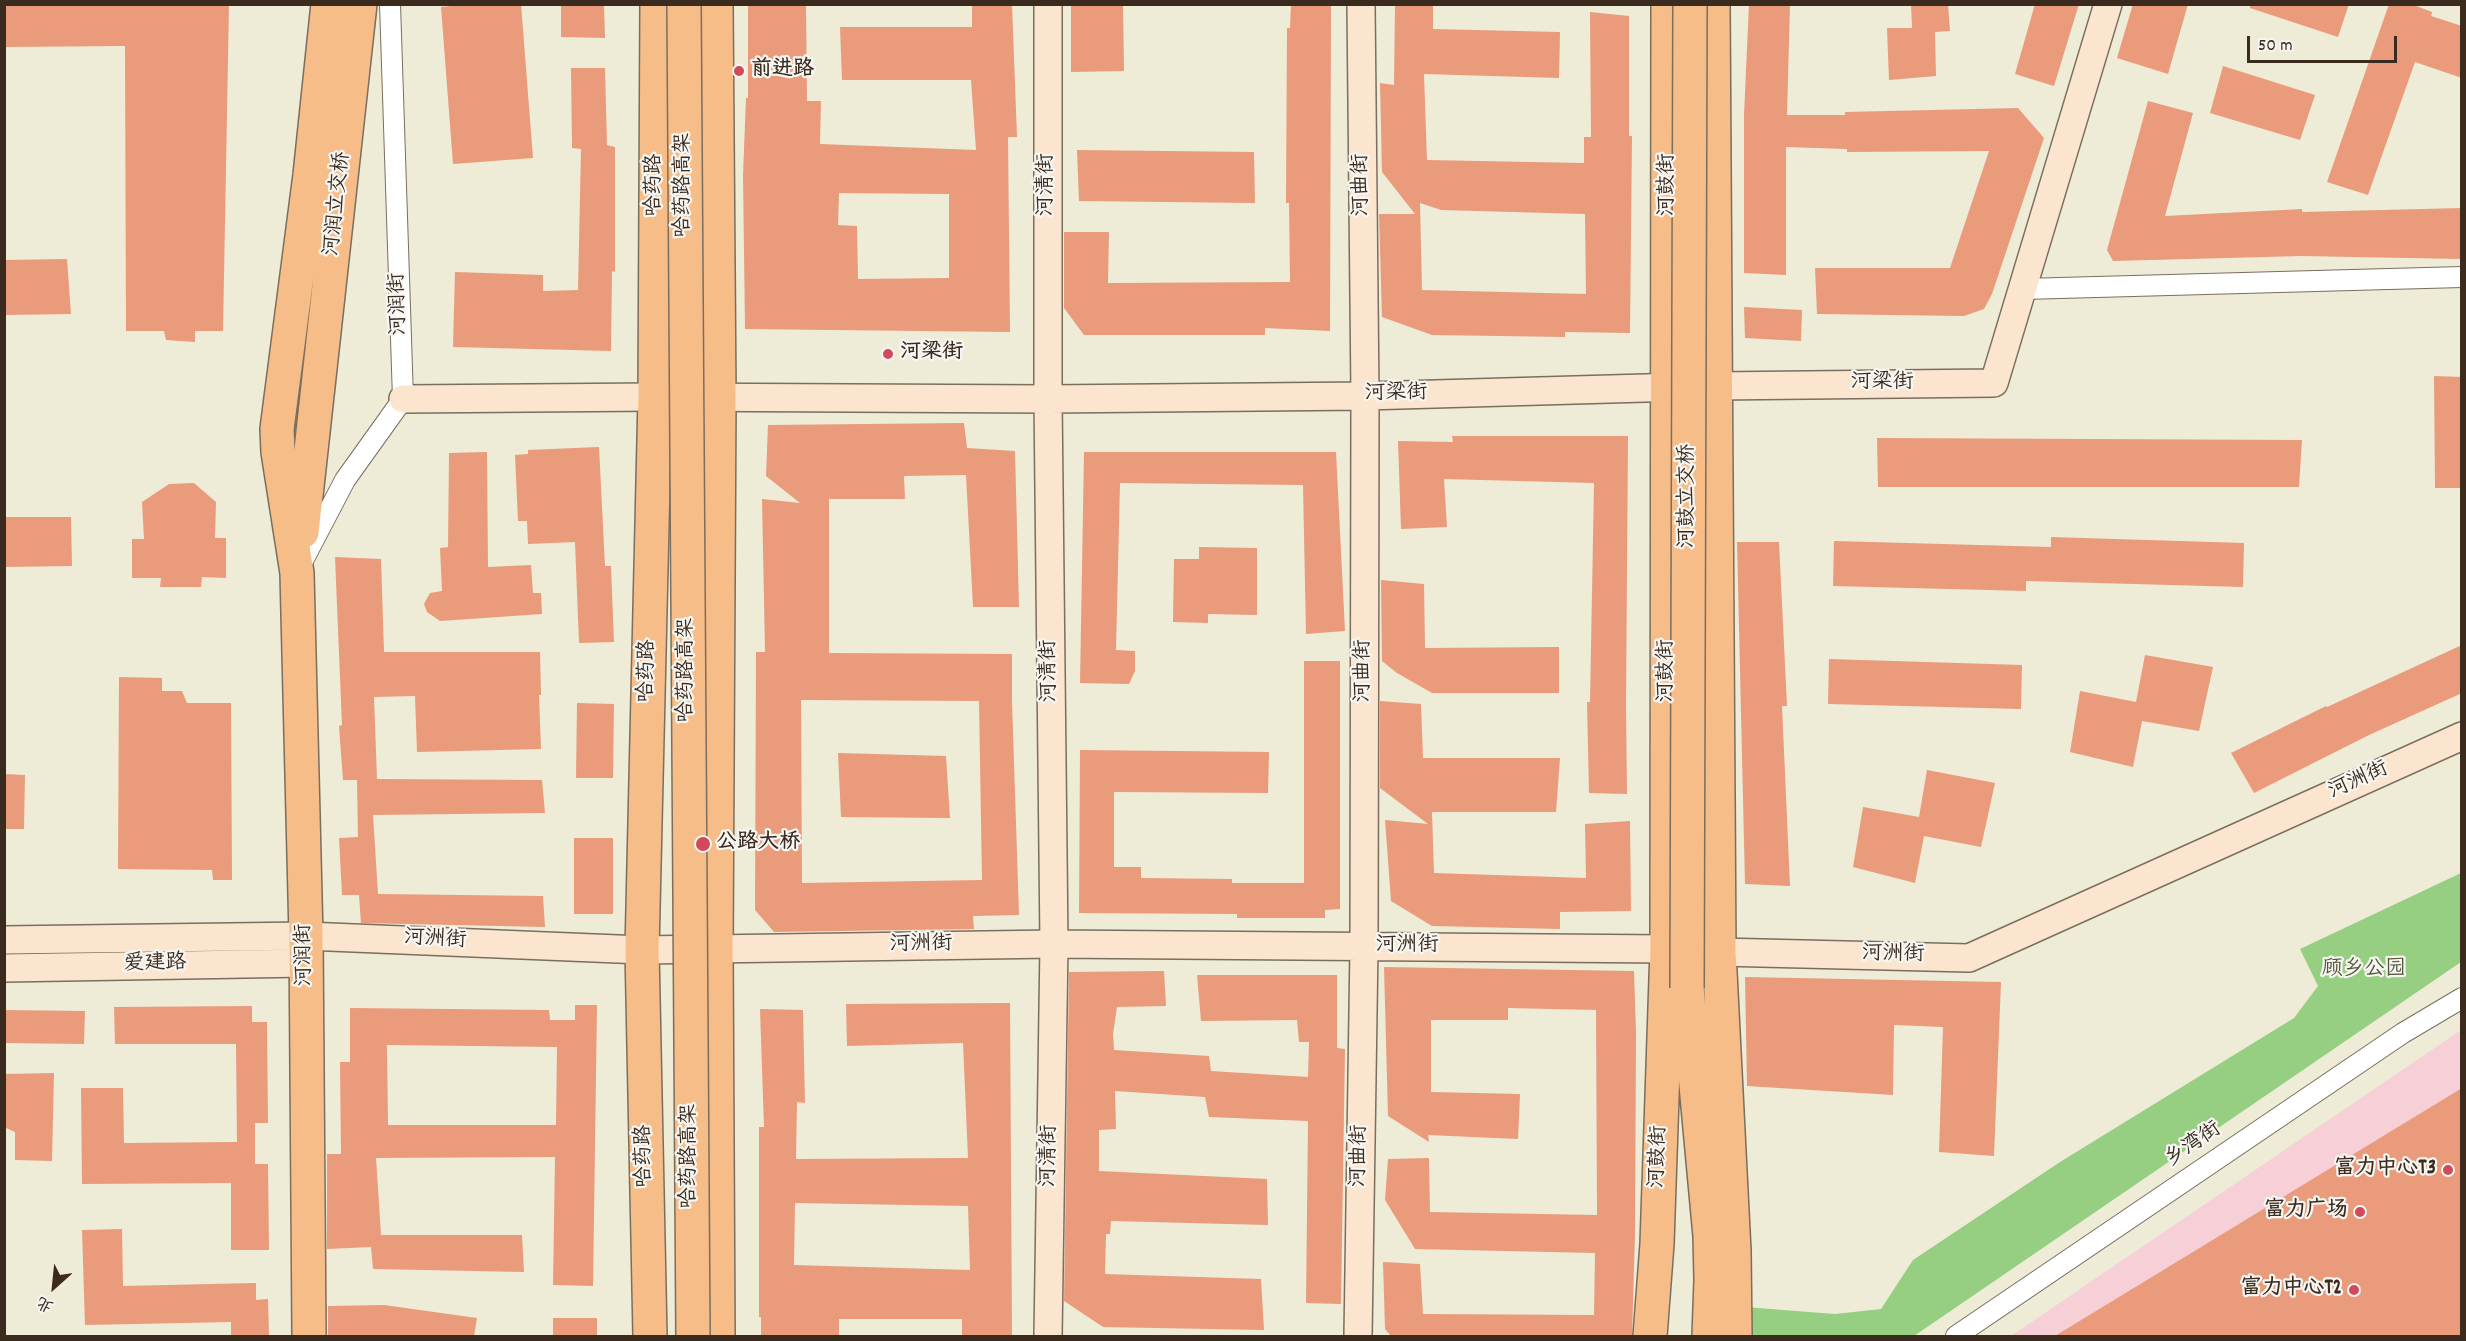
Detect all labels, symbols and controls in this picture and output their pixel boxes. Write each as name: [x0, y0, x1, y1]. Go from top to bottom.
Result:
scale bar: [2250, 24, 2400, 62]
text: 50 m: [2258, 34, 2293, 59]
place label: 前进路: [751, 58, 814, 84]
marker: 前进路: [732, 64, 746, 78]
street label: 哈药路高架: [672, 133, 698, 237]
street label: 河润立交桥: [321, 150, 357, 258]
street label: 河曲街: [1350, 153, 1376, 217]
street label: 哈药路: [643, 154, 669, 216]
street label: 河清街: [1035, 154, 1061, 216]
street label: 河鼓街: [1656, 154, 1682, 216]
street label: 河润街: [386, 272, 414, 336]
place label: 河梁街: [900, 341, 963, 367]
marker: 河梁街: [881, 347, 895, 361]
street label: 河梁街: [1851, 371, 1913, 397]
street label: 河梁街: [1364, 382, 1428, 408]
street label: 河鼓立交桥: [1676, 444, 1702, 548]
street label: 哈药路高架: [675, 618, 701, 722]
street label: 哈药路: [636, 639, 662, 703]
street label: 河清街: [1038, 639, 1064, 703]
street label: 河曲街: [1352, 640, 1378, 702]
street label: 河鼓街: [1655, 640, 1681, 702]
street label: 河洲街: [2325, 758, 2393, 806]
place label: 公路大桥: [716, 831, 800, 857]
marker: 公路大桥: [694, 835, 712, 853]
street label: 河润街: [293, 923, 319, 987]
street label: 河洲街: [403, 927, 467, 955]
street label: 河洲街: [889, 933, 953, 959]
street label: 河洲街: [1376, 934, 1438, 960]
street label: 河洲街: [1861, 943, 1925, 969]
street label: 爱建路: [123, 952, 187, 978]
park label: 顾乡公园: [2322, 958, 2406, 984]
street label: 哈药路高架: [678, 1104, 704, 1208]
street label: 乡湾街: [2161, 1118, 2227, 1174]
street label: 哈药路: [633, 1124, 659, 1188]
street label: 河清街: [1038, 1124, 1064, 1188]
street label: 河曲街: [1348, 1124, 1374, 1188]
street label: 河鼓街: [1646, 1125, 1674, 1189]
place label: 富力中心T3: [2334, 1157, 2436, 1183]
marker: 富力中心T3: [2441, 1163, 2455, 1177]
place label: 富力广场: [2264, 1199, 2348, 1225]
marker: 富力广场: [2353, 1205, 2367, 1219]
north arrow: [24, 1257, 84, 1317]
place label: 富力中心T2: [2240, 1277, 2342, 1303]
marker: 富力中心T2: [2347, 1283, 2361, 1297]
text: 北: [33, 1290, 58, 1317]

